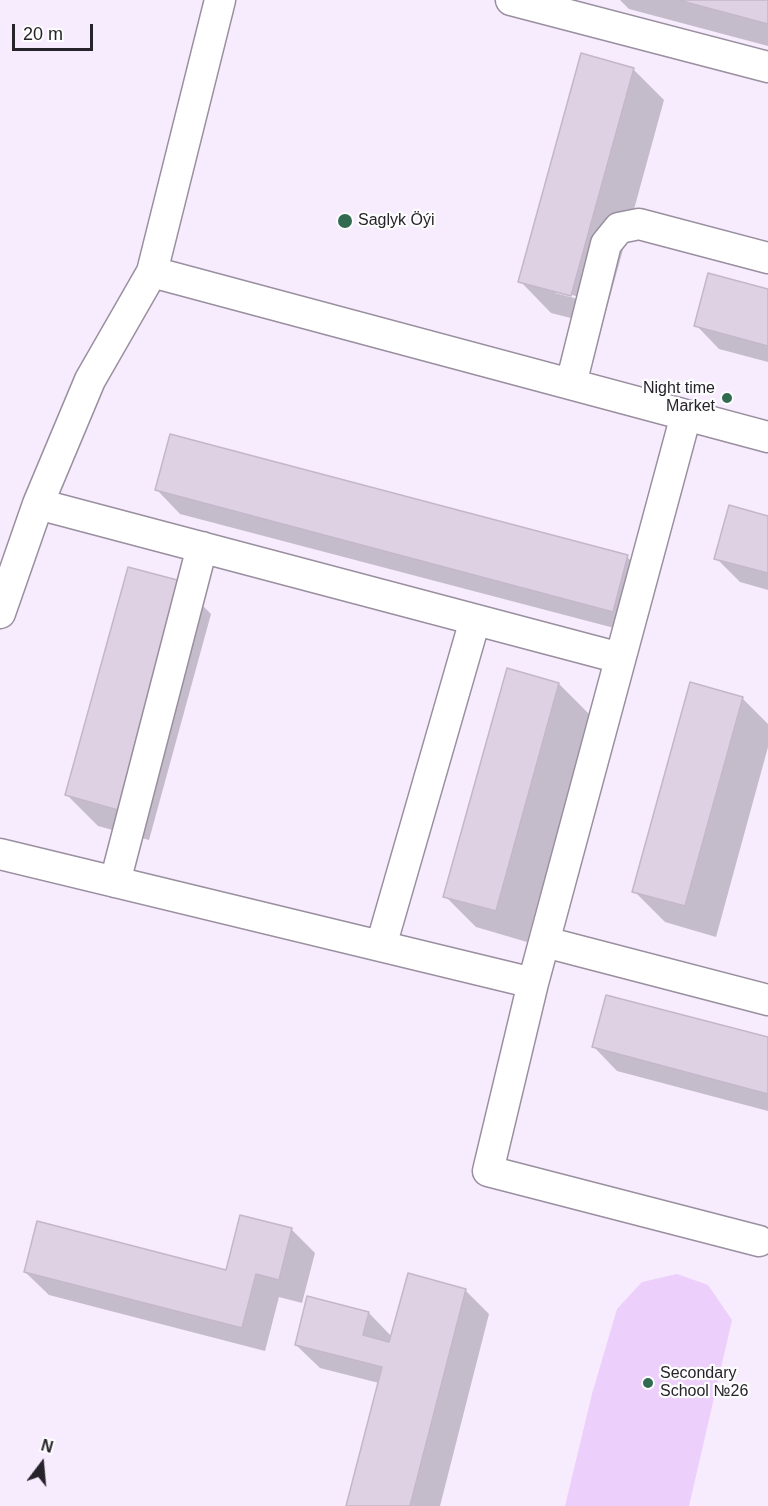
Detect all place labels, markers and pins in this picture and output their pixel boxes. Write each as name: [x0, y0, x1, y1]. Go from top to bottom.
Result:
place label: Saglyk Öýi: [358, 211, 434, 231]
marker: Saglyk Öýi: [336, 212, 354, 230]
place label: Night time Market: [643, 379, 715, 417]
marker: Night time Market: [720, 391, 734, 405]
place label: Secondary School №26: [660, 1364, 748, 1402]
marker: Secondary School №26: [641, 1376, 655, 1390]

